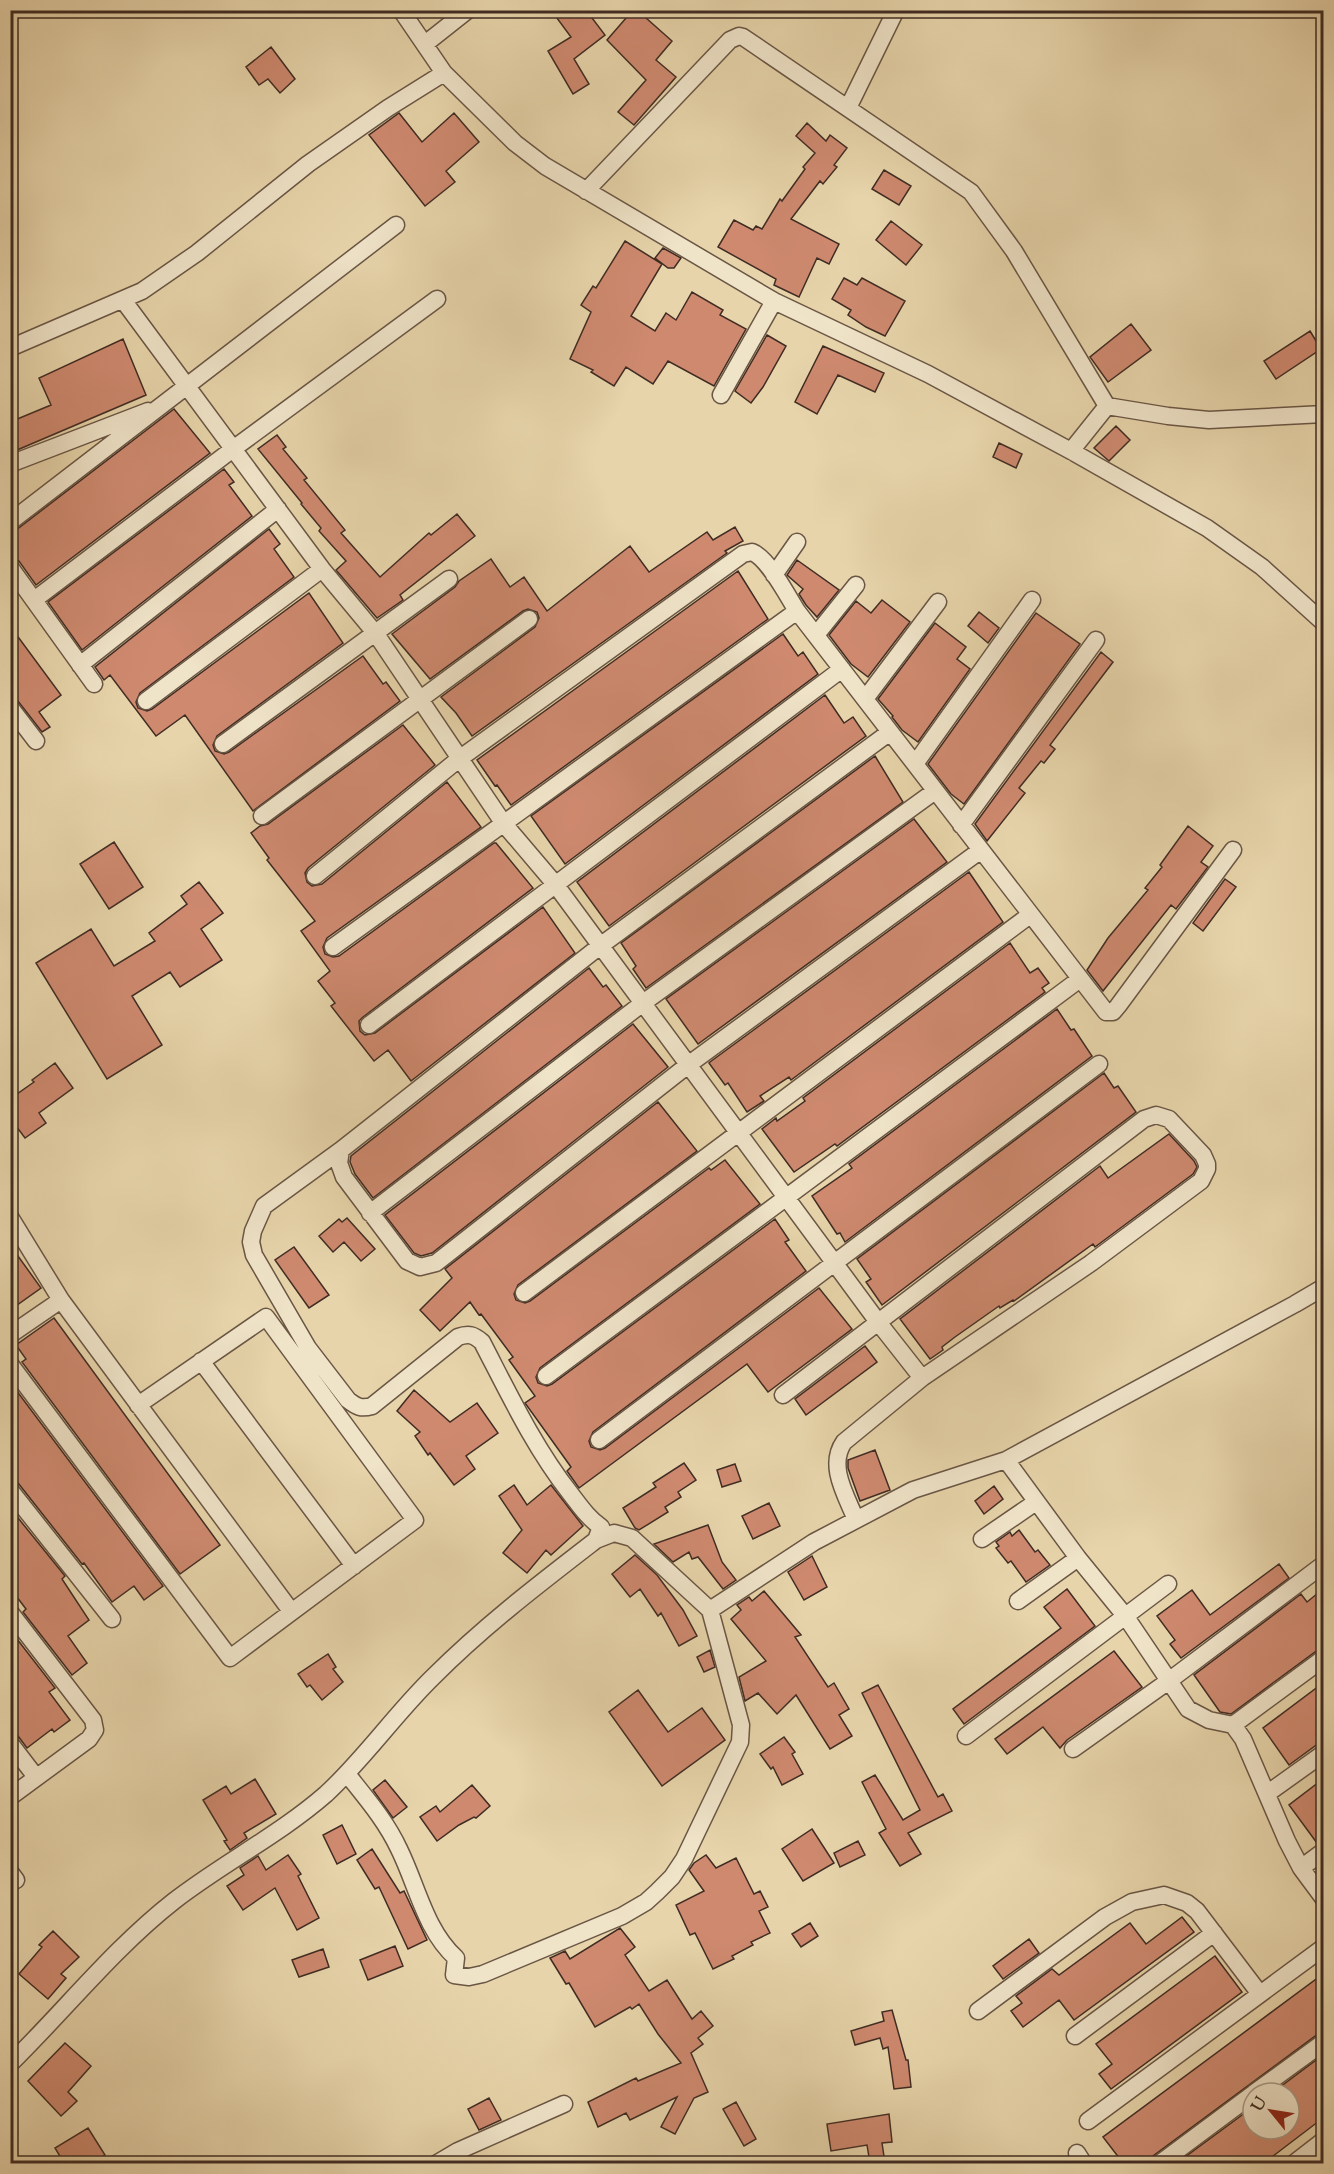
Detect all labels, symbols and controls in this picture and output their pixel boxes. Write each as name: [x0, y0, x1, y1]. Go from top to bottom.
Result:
north arrow: [1241, 2081, 1301, 2141]
text: U: [1247, 2093, 1274, 2116]

